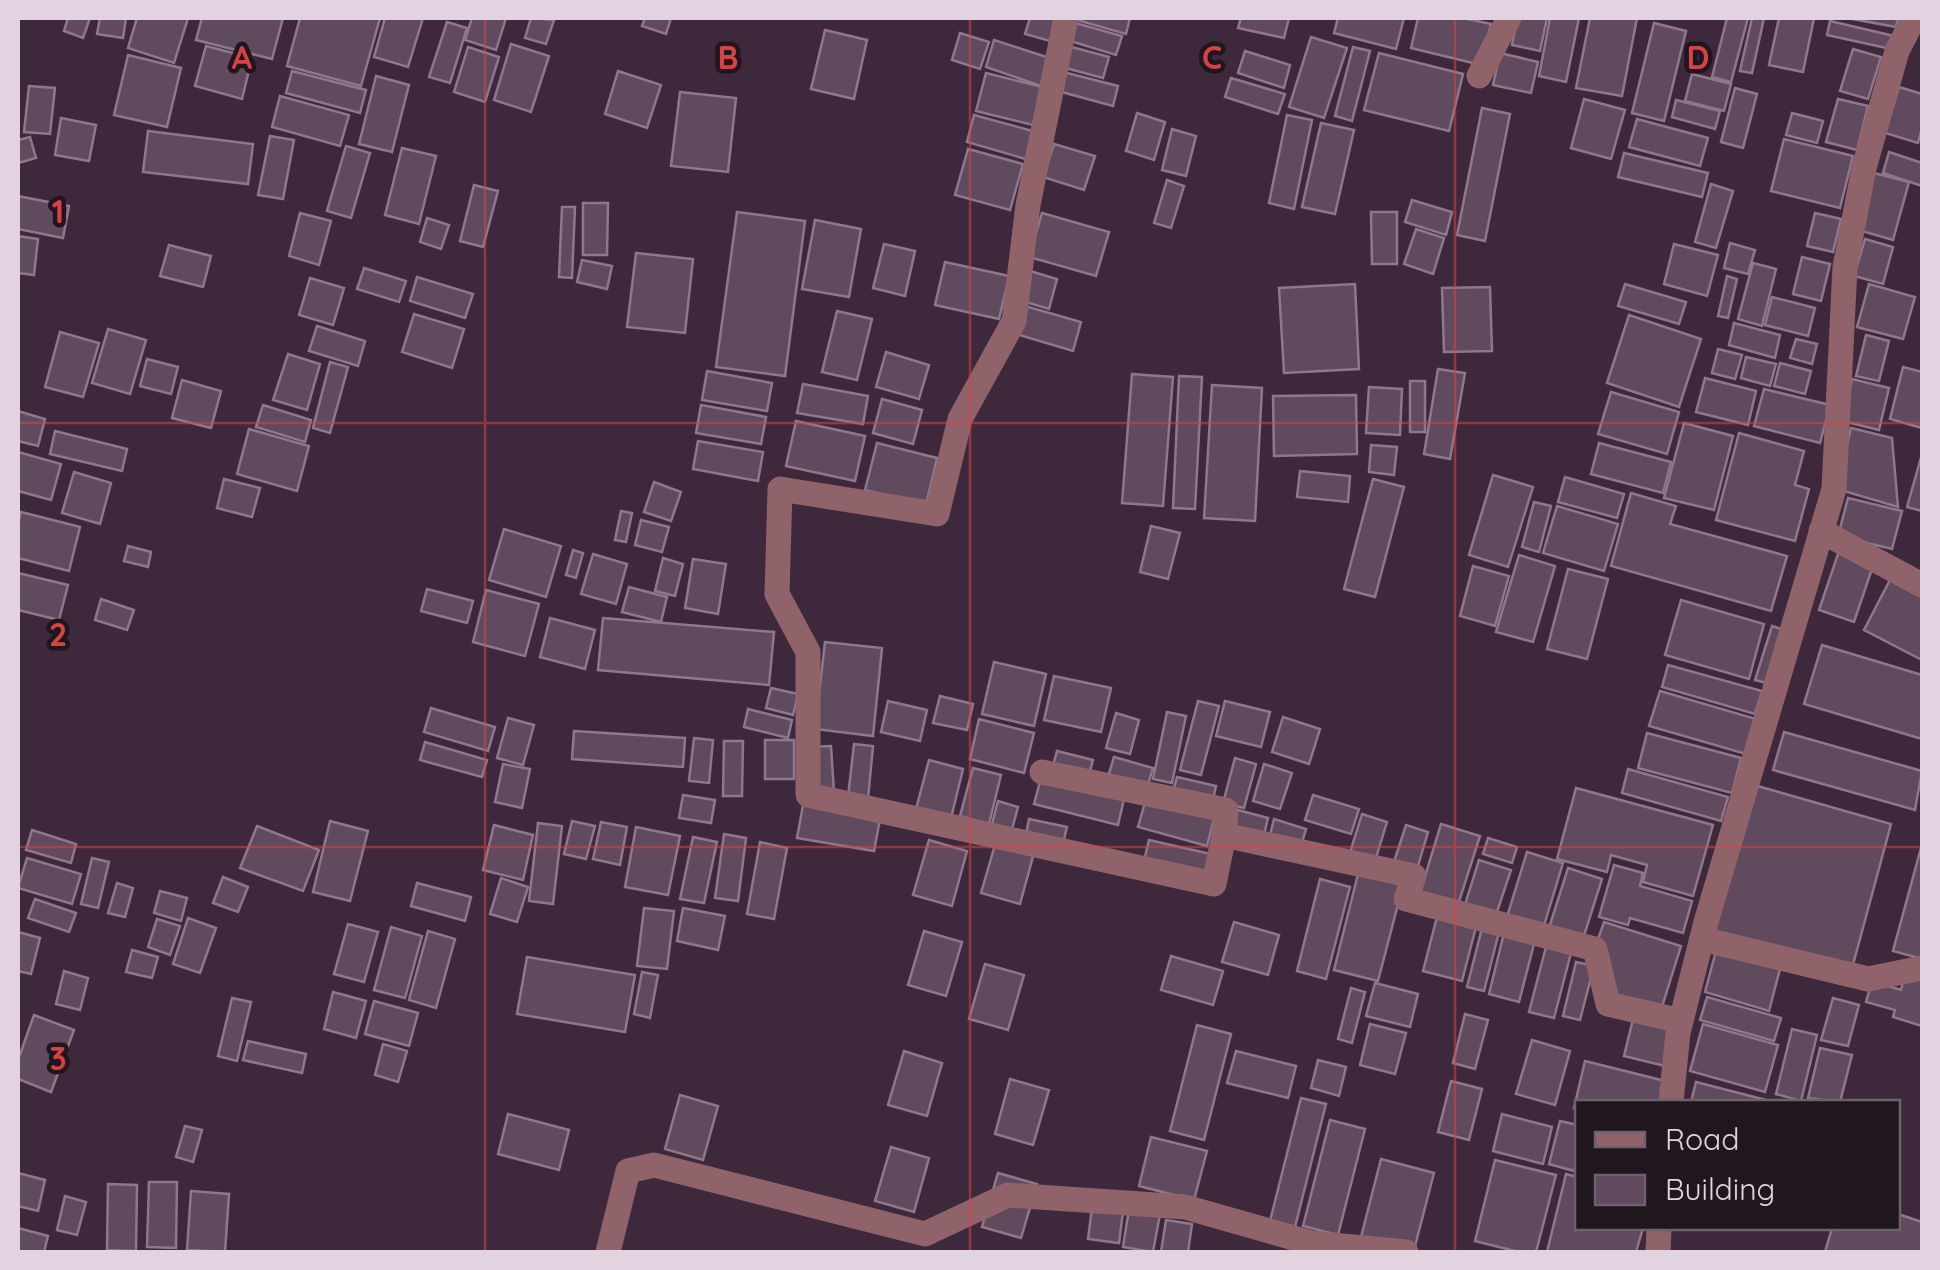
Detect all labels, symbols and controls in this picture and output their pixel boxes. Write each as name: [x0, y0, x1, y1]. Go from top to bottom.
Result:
text: A: [232, 37, 253, 77]
text: B: [718, 37, 738, 77]
text: C: [1202, 37, 1222, 77]
text: D: [1687, 37, 1709, 77]
text: 1: [52, 191, 64, 231]
text: 2: [49, 614, 67, 654]
text: 3: [49, 1038, 67, 1078]
legend: [1575, 1100, 1900, 1230]
text: Road: [1665, 1120, 1739, 1158]
text: Building: [1665, 1170, 1775, 1208]

